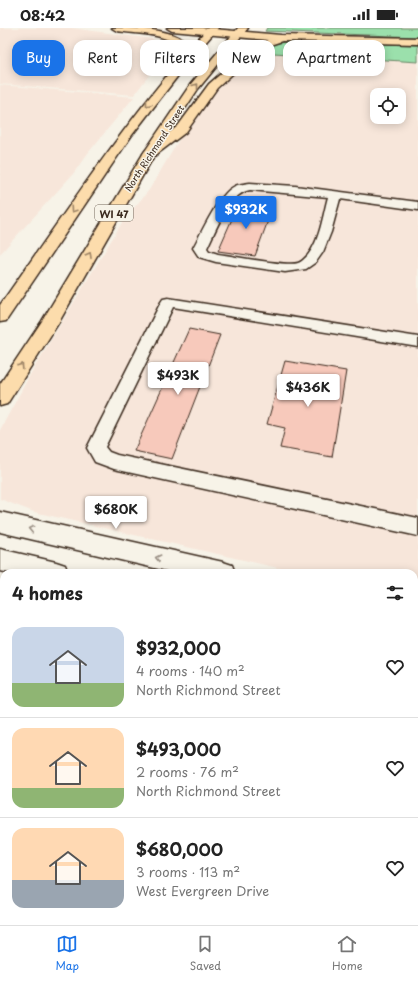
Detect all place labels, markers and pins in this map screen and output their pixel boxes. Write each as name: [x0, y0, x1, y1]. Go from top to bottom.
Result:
pin: $932K: [218, 196, 274, 230]
pin: $493K: [150, 362, 206, 396]
pin: $436K: [280, 374, 336, 408]
pin: $680K: [88, 496, 144, 530]

